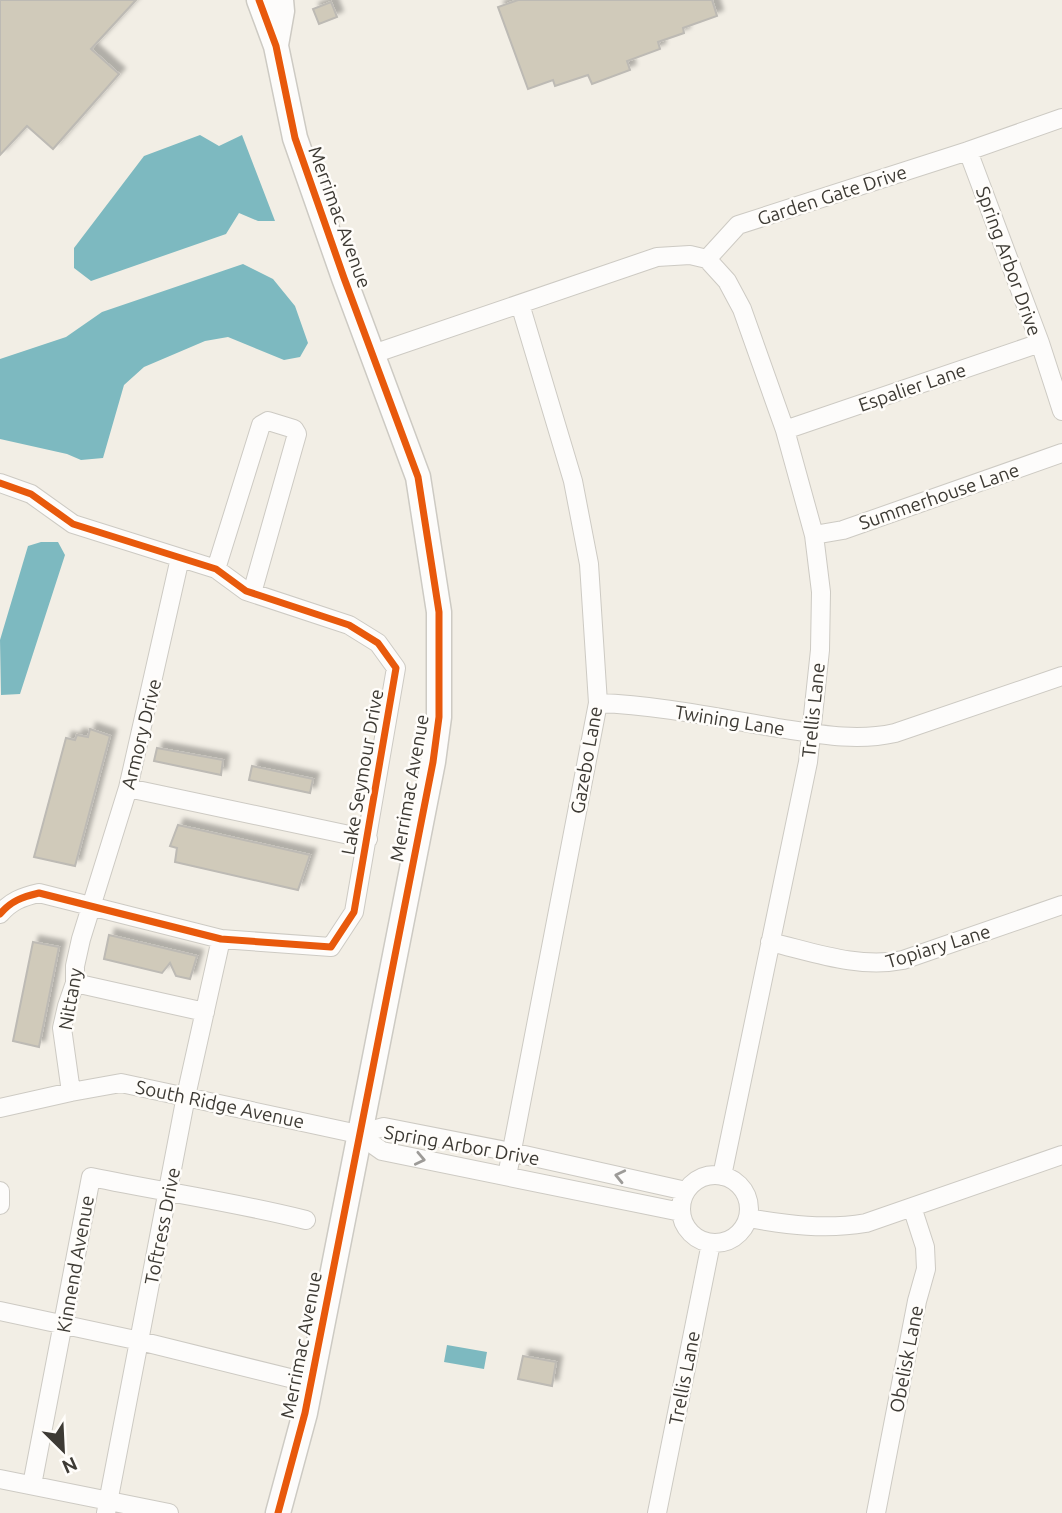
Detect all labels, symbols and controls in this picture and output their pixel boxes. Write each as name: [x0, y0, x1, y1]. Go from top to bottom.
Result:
street label: Merrimac Avenue: [304, 143, 376, 291]
street label: Garden Gate Drive: [754, 160, 910, 230]
street label: Spring Arbor Drive: [972, 183, 1046, 339]
street label: Espalier Lane: [855, 358, 969, 416]
street label: Summerhouse Lane: [856, 458, 1022, 534]
street label: Trellis Lane: [797, 661, 829, 759]
street label: Armory Drive: [117, 676, 165, 792]
street label: Lake Seymour Drive: [337, 687, 387, 857]
street label: Twining Lane: [673, 700, 787, 740]
street label: Gazebo Lane: [566, 705, 606, 815]
street label: Merrimac Avenue: [385, 713, 433, 863]
street label: Topiary Lane: [883, 920, 993, 972]
street label: Nittany: [54, 966, 86, 1032]
street label: South Ridge Avenue: [134, 1075, 306, 1133]
street label: Spring Arbor Drive: [383, 1121, 541, 1169]
one-way arrow: [414, 1150, 426, 1165]
street label: Toftress Drive: [140, 1166, 184, 1286]
one-way arrow: [614, 1170, 626, 1185]
street label: Kinnend Avenue: [52, 1194, 98, 1334]
street label: Merrimac Avenue: [276, 1270, 326, 1420]
street label: Obelisk Lane: [885, 1303, 927, 1415]
street label: Trellis Lane: [664, 1329, 704, 1427]
north arrow: [28, 1415, 98, 1485]
text: N: [59, 1453, 81, 1478]

